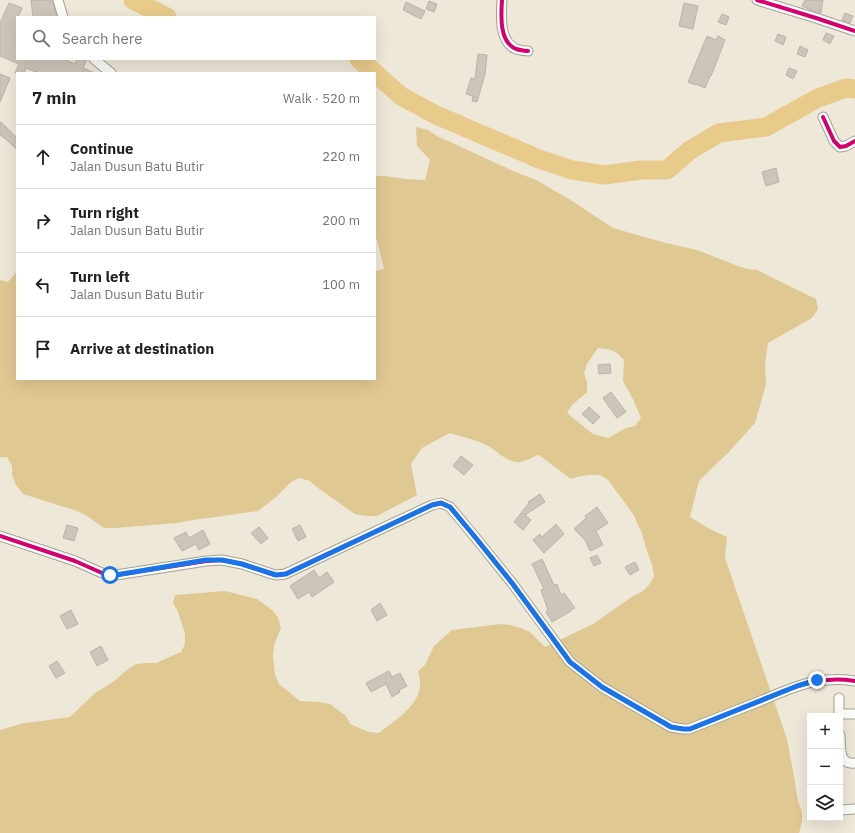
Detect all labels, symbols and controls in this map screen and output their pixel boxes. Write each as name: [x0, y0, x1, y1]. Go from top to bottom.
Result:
search box: [16, 16, 376, 60]
icon: search: [30, 27, 52, 49]
text: Search here: [62, 29, 142, 48]
text: 7 min: [32, 87, 76, 109]
text: Walk · 520 m: [283, 90, 360, 107]
text: Continue: [70, 139, 134, 158]
icon: ahead: [32, 146, 54, 168]
text: 220 m: [322, 148, 360, 165]
text: Jalan Dusun Batu Butir: [70, 158, 204, 175]
text: Turn right: [70, 203, 139, 222]
icon: right: [32, 210, 54, 232]
text: 200 m: [322, 212, 360, 229]
text: Jalan Dusun Batu Butir: [70, 222, 204, 239]
text: Turn left: [70, 267, 130, 286]
icon: left: [32, 274, 54, 296]
text: 100 m: [322, 276, 360, 293]
text: Jalan Dusun Batu Butir: [70, 286, 204, 303]
icon: arrive: [32, 338, 54, 360]
text: Arrive at destination: [70, 339, 214, 358]
route start: [101, 566, 119, 584]
route end: [808, 671, 826, 689]
map controls: [807, 713, 843, 821]
button: +: [807, 713, 843, 749]
button: −: [807, 749, 843, 785]
button: layers: [807, 785, 843, 821]

